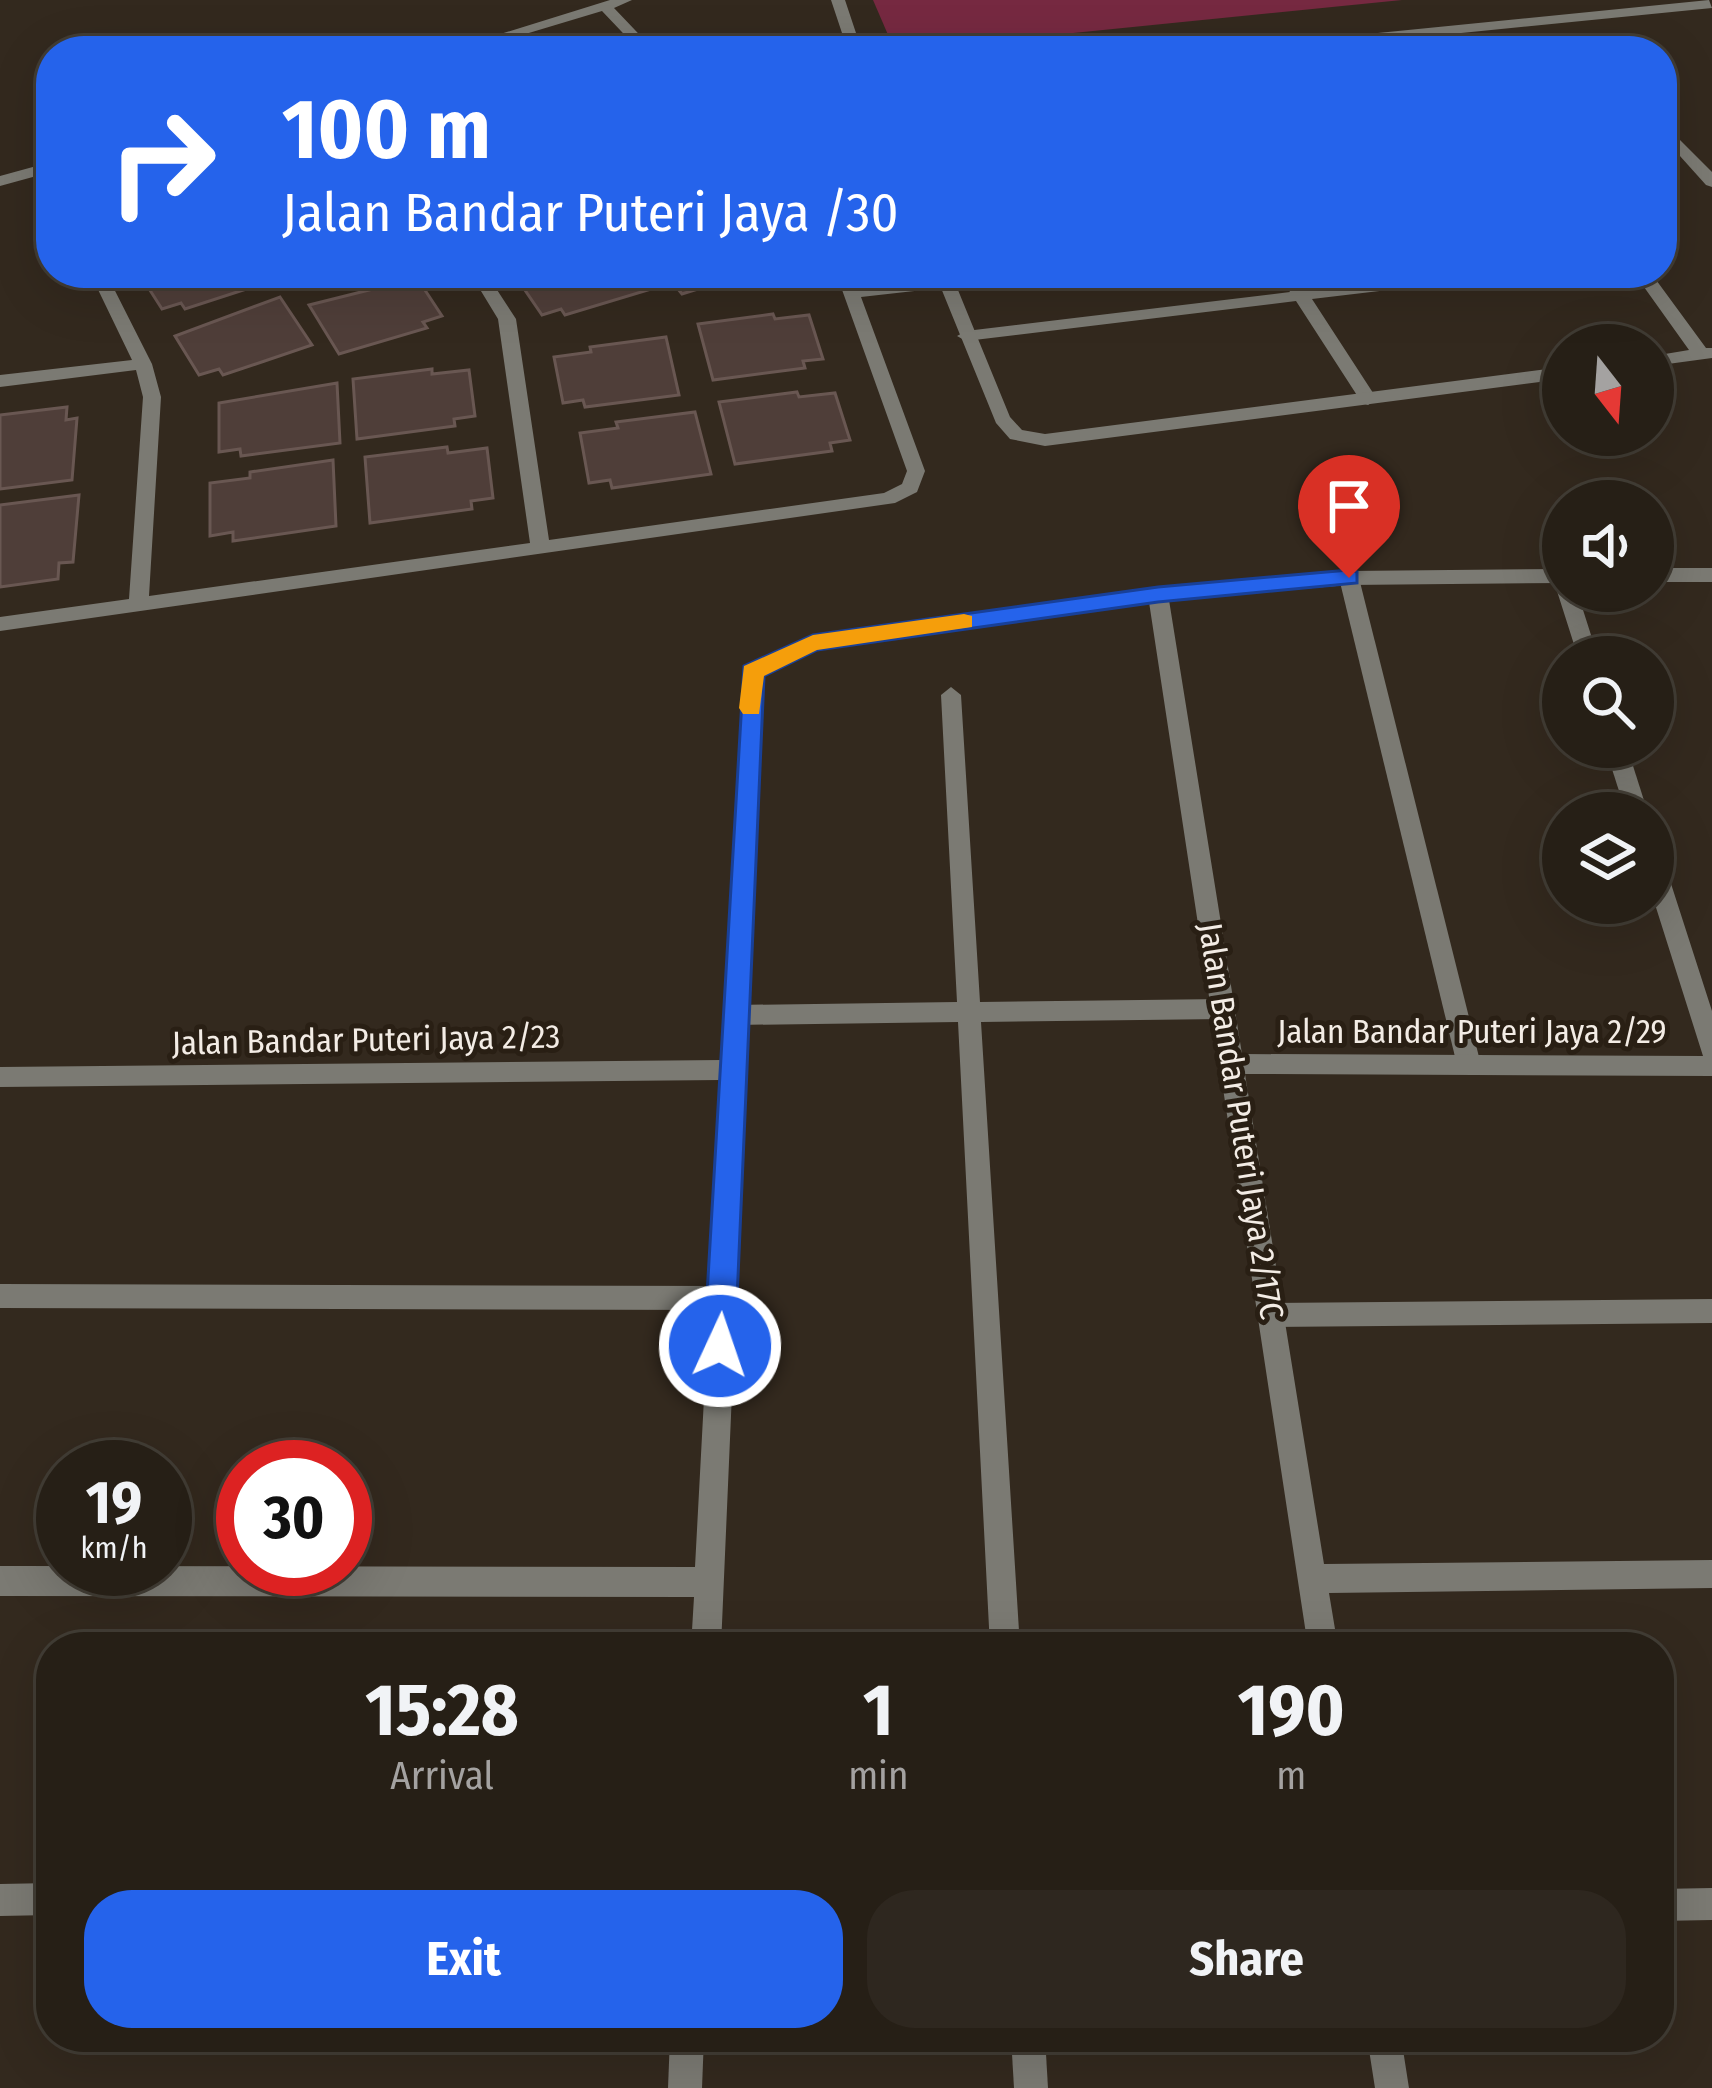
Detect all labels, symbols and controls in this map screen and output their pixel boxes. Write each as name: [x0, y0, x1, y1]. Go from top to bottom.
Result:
text: 100 m: [282, 79, 491, 180]
icon: right: [84, 84, 240, 240]
text: Jalan Bandar Puteri Jaya /30: [282, 181, 899, 245]
north arrow: [1542, 324, 1674, 456]
map controls: [1542, 324, 1674, 924]
pin: [1298, 455, 1400, 578]
icon: arrive: [1316, 473, 1382, 539]
button: sound: [1542, 480, 1674, 612]
button: search: [1542, 636, 1674, 768]
button: layers: [1542, 792, 1674, 924]
street label: Jalan Bandar Puteri Jaya 2/17C: [1190, 920, 1292, 1322]
street label: Jalan Bandar Puteri Jaya 2/29: [1277, 1012, 1667, 1052]
street label: Jalan Bandar Puteri Jaya 2/23: [172, 1017, 560, 1063]
position arrow: [657, 1283, 783, 1409]
speed limit sign: 30: [216, 1440, 372, 1596]
text: 19: [86, 1467, 142, 1539]
text: km/h: [81, 1530, 147, 1566]
text: 15:28: [365, 1668, 519, 1754]
text: 1: [863, 1668, 894, 1754]
text: 190: [1238, 1668, 1345, 1754]
text: Arrival: [390, 1753, 494, 1799]
text: min: [848, 1753, 909, 1799]
text: m: [1276, 1753, 1306, 1799]
button: Exit: [84, 1890, 843, 2028]
button: Share: [867, 1890, 1626, 2028]

